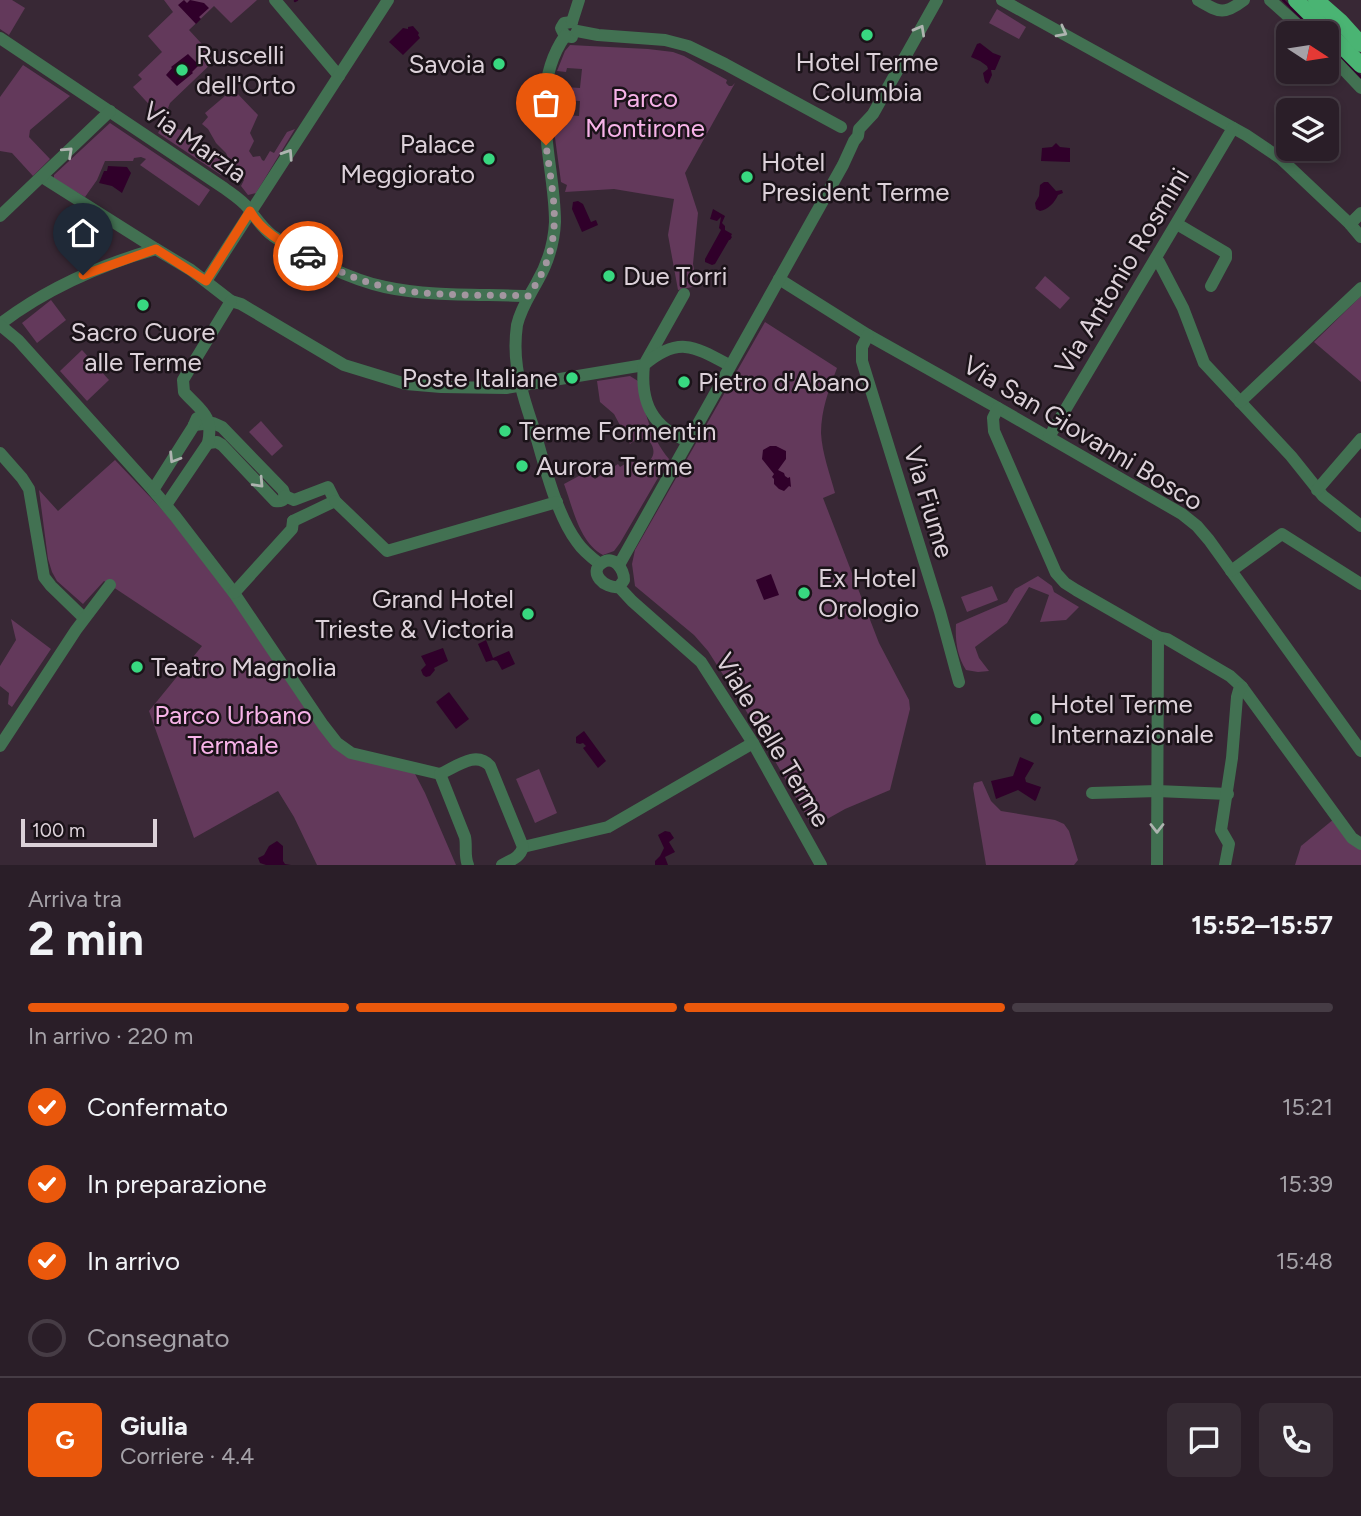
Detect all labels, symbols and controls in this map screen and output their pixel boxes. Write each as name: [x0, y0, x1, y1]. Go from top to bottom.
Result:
north arrow: [1276, 21, 1339, 84]
map controls: [1276, 21, 1339, 161]
one-way arrow: [1055, 24, 1067, 38]
one-way arrow: [912, 25, 925, 37]
marker: Hotel Terme Columbia: [859, 27, 875, 43]
place label: Ruscelli dell'Orto: [196, 39, 296, 101]
place label: Hotel Terme Columbia: [796, 46, 938, 108]
place label: Savoia: [408, 48, 485, 80]
marker: Savoia: [491, 56, 507, 72]
marker: Ruscelli dell'Orto: [174, 62, 190, 78]
pin: [516, 73, 576, 145]
park label: Parco Montirone: [585, 82, 705, 144]
icon: bag: [527, 84, 565, 122]
street label: Via Marzia: [137, 95, 253, 189]
button: layers: [1276, 98, 1339, 161]
place label: Palace Meggiorato: [340, 128, 475, 190]
place label: Hotel President Terme: [761, 146, 949, 208]
one-way arrow: [60, 148, 73, 161]
one-way arrow: [279, 148, 292, 161]
marker: Palace Meggiorato: [481, 151, 497, 167]
street label: Via Antonio Rosmini: [1048, 162, 1196, 380]
marker: Hotel President Terme: [739, 169, 755, 185]
pin: [53, 203, 113, 275]
icon: home: [64, 214, 102, 252]
courier: [273, 221, 343, 291]
icon: car: [289, 237, 327, 275]
place label: Due Torri: [623, 260, 727, 292]
marker: Due Torri: [601, 268, 617, 284]
marker: Sacro Cuore alle Terme: [135, 297, 151, 313]
place label: Sacro Cuore alle Terme: [71, 316, 215, 378]
street label: Via San Giovanni Bosco: [957, 349, 1209, 517]
place label: Poste Italiane: [402, 362, 558, 394]
place label: Pietro d'Abano: [698, 366, 870, 398]
marker: Poste Italiane: [564, 370, 580, 386]
marker: Pietro d'Abano: [676, 374, 692, 390]
place label: Terme Formentin: [519, 415, 717, 447]
marker: Terme Formentin: [497, 423, 513, 439]
street label: Via Fiume: [897, 442, 961, 562]
one-way arrow: [169, 450, 182, 463]
place label: Aurora Terme: [536, 450, 693, 482]
marker: Aurora Terme: [514, 458, 530, 474]
one-way arrow: [250, 475, 263, 488]
place label: Ex Hotel Orologio: [818, 562, 919, 624]
place label: Grand Hotel Trieste & Victoria: [315, 583, 514, 645]
marker: Ex Hotel Orologio: [796, 585, 812, 601]
marker: Grand Hotel Trieste & Victoria: [520, 606, 536, 622]
street label: Viale delle Terme: [709, 647, 837, 833]
place label: Teatro Magnolia: [151, 651, 336, 683]
marker: Teatro Magnolia: [129, 659, 145, 675]
place label: Hotel Terme Internazionale: [1050, 688, 1214, 750]
park label: Parco Urbano Termale: [154, 699, 312, 761]
marker: Hotel Terme Internazionale: [1028, 711, 1044, 727]
scale bar: [21, 816, 158, 848]
text: 100 m: [32, 819, 85, 842]
one-way arrow: [1149, 823, 1165, 833]
text: Arriva tra: [28, 885, 122, 913]
text: 15:52–15:57: [1191, 909, 1333, 941]
text: 2 min: [28, 911, 144, 967]
text: In arrivo · 220 m: [28, 1022, 193, 1050]
icon: check: [28, 1088, 66, 1126]
text: Confermato: [87, 1091, 228, 1123]
text: 15:21: [1282, 1093, 1333, 1121]
icon: check: [28, 1165, 66, 1203]
text: In preparazione: [87, 1168, 267, 1200]
text: 15:39: [1279, 1170, 1333, 1198]
icon: check: [28, 1242, 66, 1280]
text: In arrivo: [87, 1245, 180, 1277]
text: 15:48: [1276, 1247, 1333, 1275]
text: Consegnato: [87, 1322, 230, 1354]
button: chat: [1167, 1403, 1241, 1477]
button: phone: [1259, 1403, 1333, 1477]
text: Giulia: [120, 1410, 188, 1442]
text: G: [55, 1424, 75, 1456]
text: Corriere · 4.4: [120, 1442, 254, 1470]

